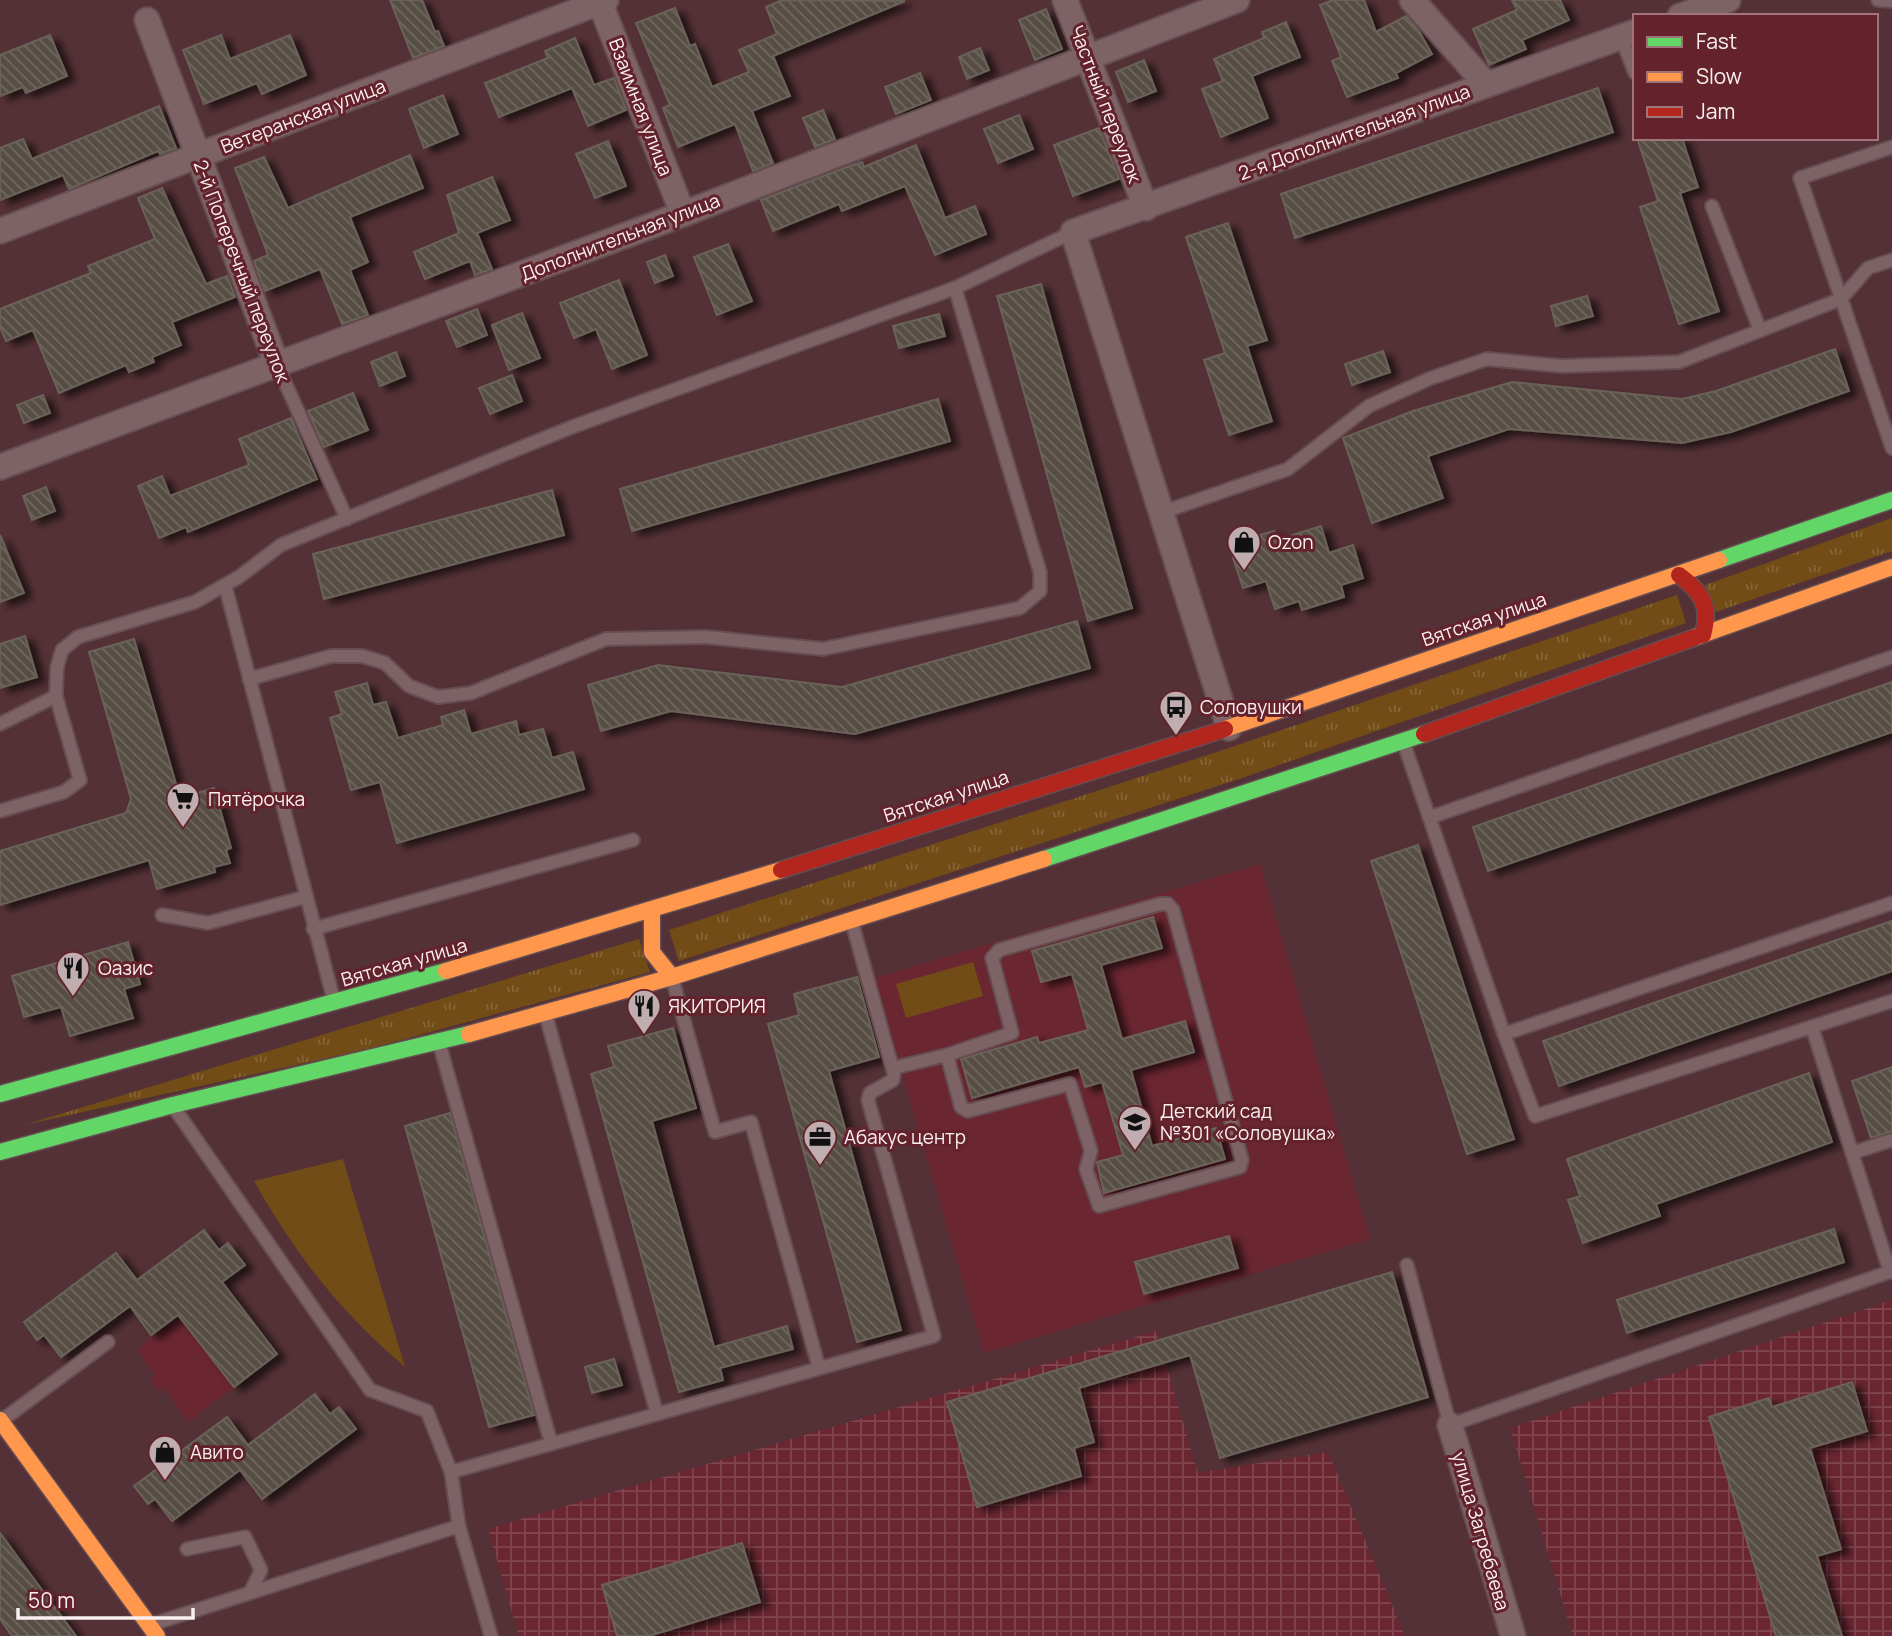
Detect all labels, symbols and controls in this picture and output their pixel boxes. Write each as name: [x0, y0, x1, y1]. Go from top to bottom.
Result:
legend: [1633, 14, 1878, 140]
street label: Частный переулок: [1064, 22, 1148, 187]
text: Fast: [1696, 27, 1737, 55]
street label: Взаимная улица: [603, 34, 679, 180]
text: Slow: [1696, 62, 1742, 90]
street label: Ветеранская улица: [217, 73, 389, 159]
street label: 2-я Дополнительная улица: [1235, 78, 1473, 186]
text: Jam: [1696, 97, 1735, 125]
street label: 2-й Поперечный переулок: [188, 156, 297, 386]
street label: Дополнительная улица: [517, 187, 723, 287]
shop icon: Ozon: [1225, 523, 1263, 572]
place label: Ozon: [1268, 529, 1314, 555]
street label: Вятская улица: [1418, 586, 1550, 652]
bus stop icon: Соловушки: [1157, 688, 1195, 737]
place label: Соловушки: [1200, 694, 1302, 720]
street label: Вятская улица: [880, 764, 1012, 828]
supermarket icon: Пятёрочка: [164, 780, 202, 829]
place label: Пятёрочка: [208, 786, 305, 812]
street label: Вятская улица: [338, 932, 470, 992]
restaurant icon: Оазис: [54, 949, 92, 998]
place label: Оазис: [98, 955, 153, 981]
restaurant icon: ЯКИТОРИЯ: [625, 987, 663, 1036]
place label: ЯКИТОРИЯ: [668, 993, 766, 1019]
place label: Детский сад №301 «Соловушка»: [1160, 1098, 1336, 1146]
school or university icon: Детский сад №301 «Соловушка»: [1116, 1103, 1154, 1152]
office icon: Абакус центр: [801, 1118, 839, 1167]
place label: Абакус центр: [844, 1124, 966, 1150]
shop icon: Авито: [146, 1433, 184, 1482]
place label: Авито: [190, 1439, 244, 1465]
street label: улица Загребаева: [1446, 1449, 1516, 1613]
scale bar: [18, 1576, 192, 1620]
text: 50 m: [28, 1586, 75, 1614]

